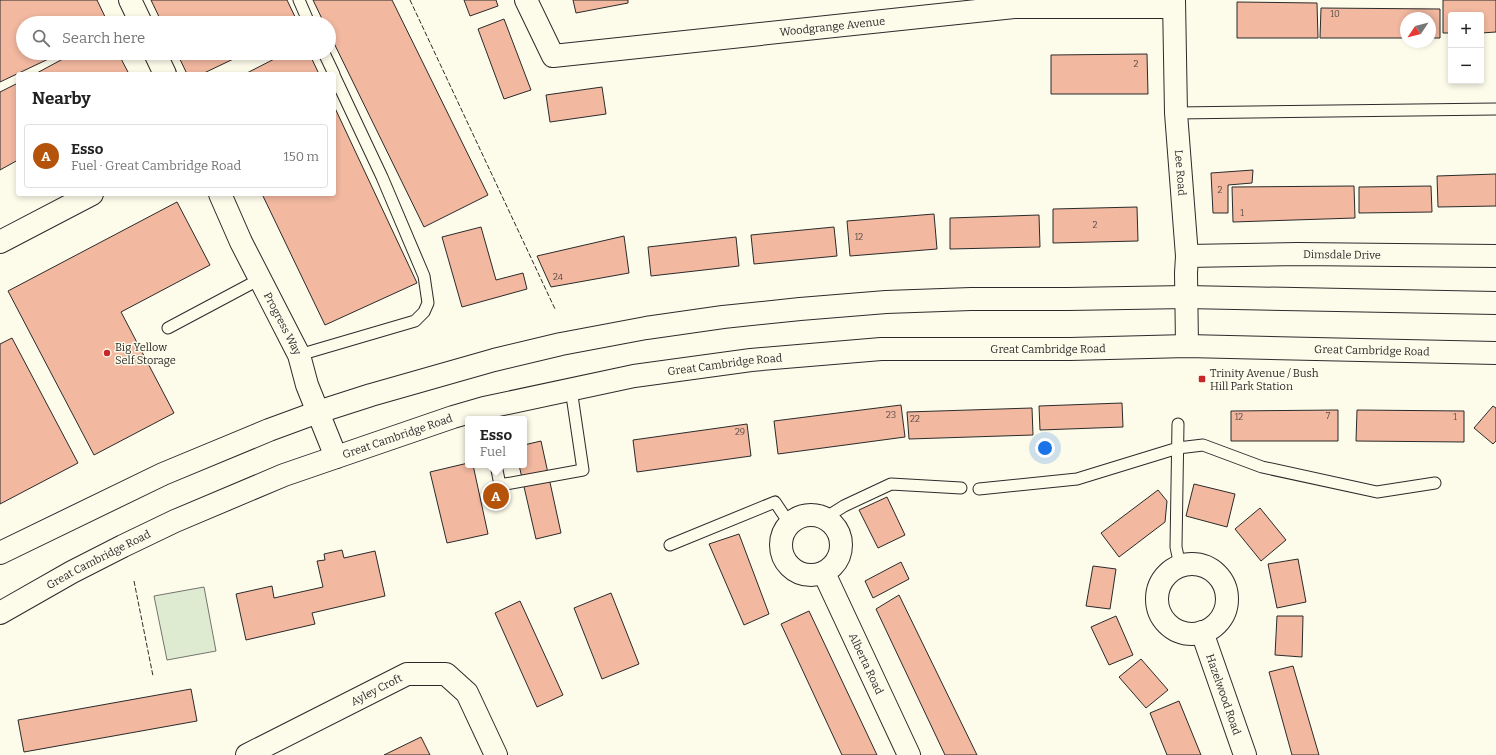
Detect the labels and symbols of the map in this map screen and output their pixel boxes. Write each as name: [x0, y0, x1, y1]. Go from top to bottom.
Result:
house number: 10: [1330, 9, 1340, 19]
north arrow: [1400, 12, 1436, 48]
street label: Woodgrange Avenue: [779, 15, 886, 39]
house number: 2: [1134, 59, 1139, 69]
street label: Lee Road: [1172, 149, 1188, 197]
house number: 2: [1218, 185, 1223, 195]
house number: 1: [1240, 208, 1244, 218]
house number: 2: [1093, 220, 1098, 230]
house number: 12: [855, 232, 863, 242]
street label: Dimsdale Drive: [1303, 248, 1381, 262]
house number: 24: [553, 272, 564, 282]
street label: Progress Way: [261, 290, 304, 357]
place label: Big Yellow Self Storage: [115, 341, 176, 367]
street label: Great Cambridge Road: [990, 342, 1106, 356]
street label: Great Cambridge Road: [1314, 343, 1430, 359]
marker: Big Yellow Self Storage: [102, 348, 112, 358]
street label: Great Cambridge Road: [667, 351, 783, 378]
place label: Trinity Avenue / Bush Hill Park Station: [1210, 367, 1319, 393]
marker: Trinity Avenue / Bush Hill Park Station: [1197, 374, 1207, 384]
house number: 23: [886, 410, 896, 420]
house number: 7: [1326, 411, 1331, 421]
street label: Great Cambridge Road: [341, 412, 455, 461]
house number: 12: [1235, 412, 1243, 422]
house number: 1: [1453, 412, 1457, 422]
house number: 22: [910, 414, 920, 424]
house number: 29: [735, 427, 745, 437]
your location: [1035, 438, 1055, 458]
pin: A: [483, 481, 509, 511]
street label: Great Cambridge Road: [44, 528, 153, 592]
street label: Alberta Road: [846, 631, 886, 697]
street label: Hazelwood Road: [1203, 652, 1244, 737]
street label: Ayley Croft: [349, 672, 404, 708]

